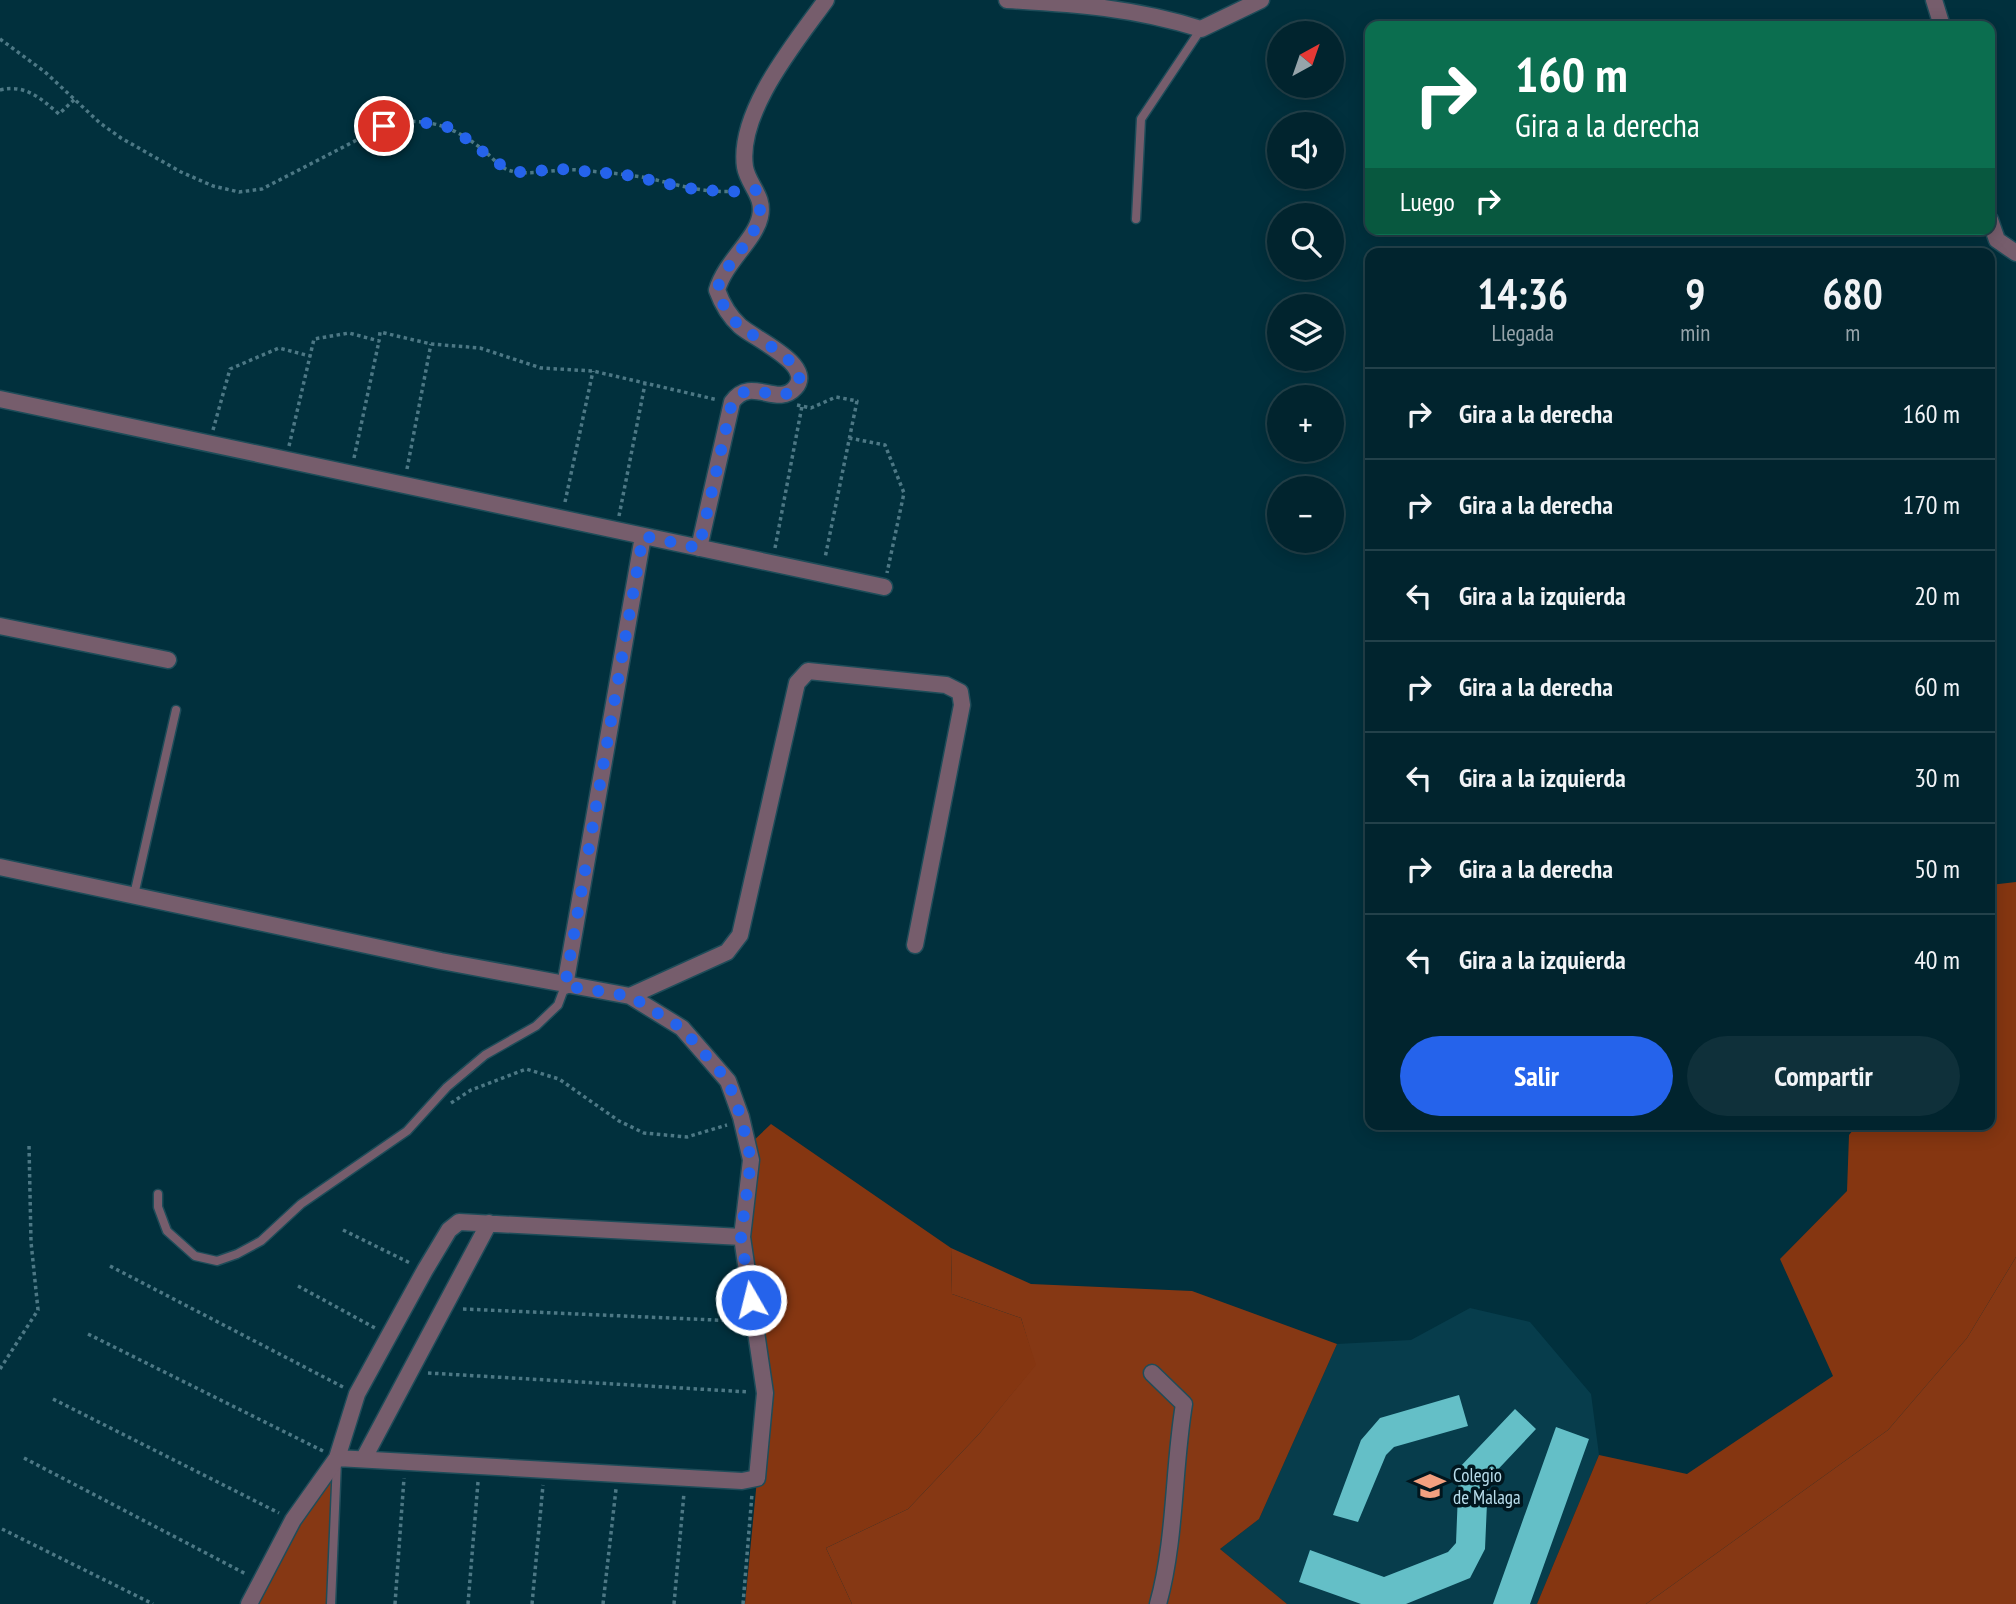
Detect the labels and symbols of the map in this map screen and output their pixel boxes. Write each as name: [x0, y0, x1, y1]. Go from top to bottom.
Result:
north arrow: [1267, 21, 1344, 98]
pin: [354, 96, 414, 156]
position arrow: [714, 1263, 788, 1337]
place label: Colegio de Malaga: [1453, 1463, 1521, 1509]
school or university icon: Colegio de Malaga: [1413, 1469, 1447, 1503]

